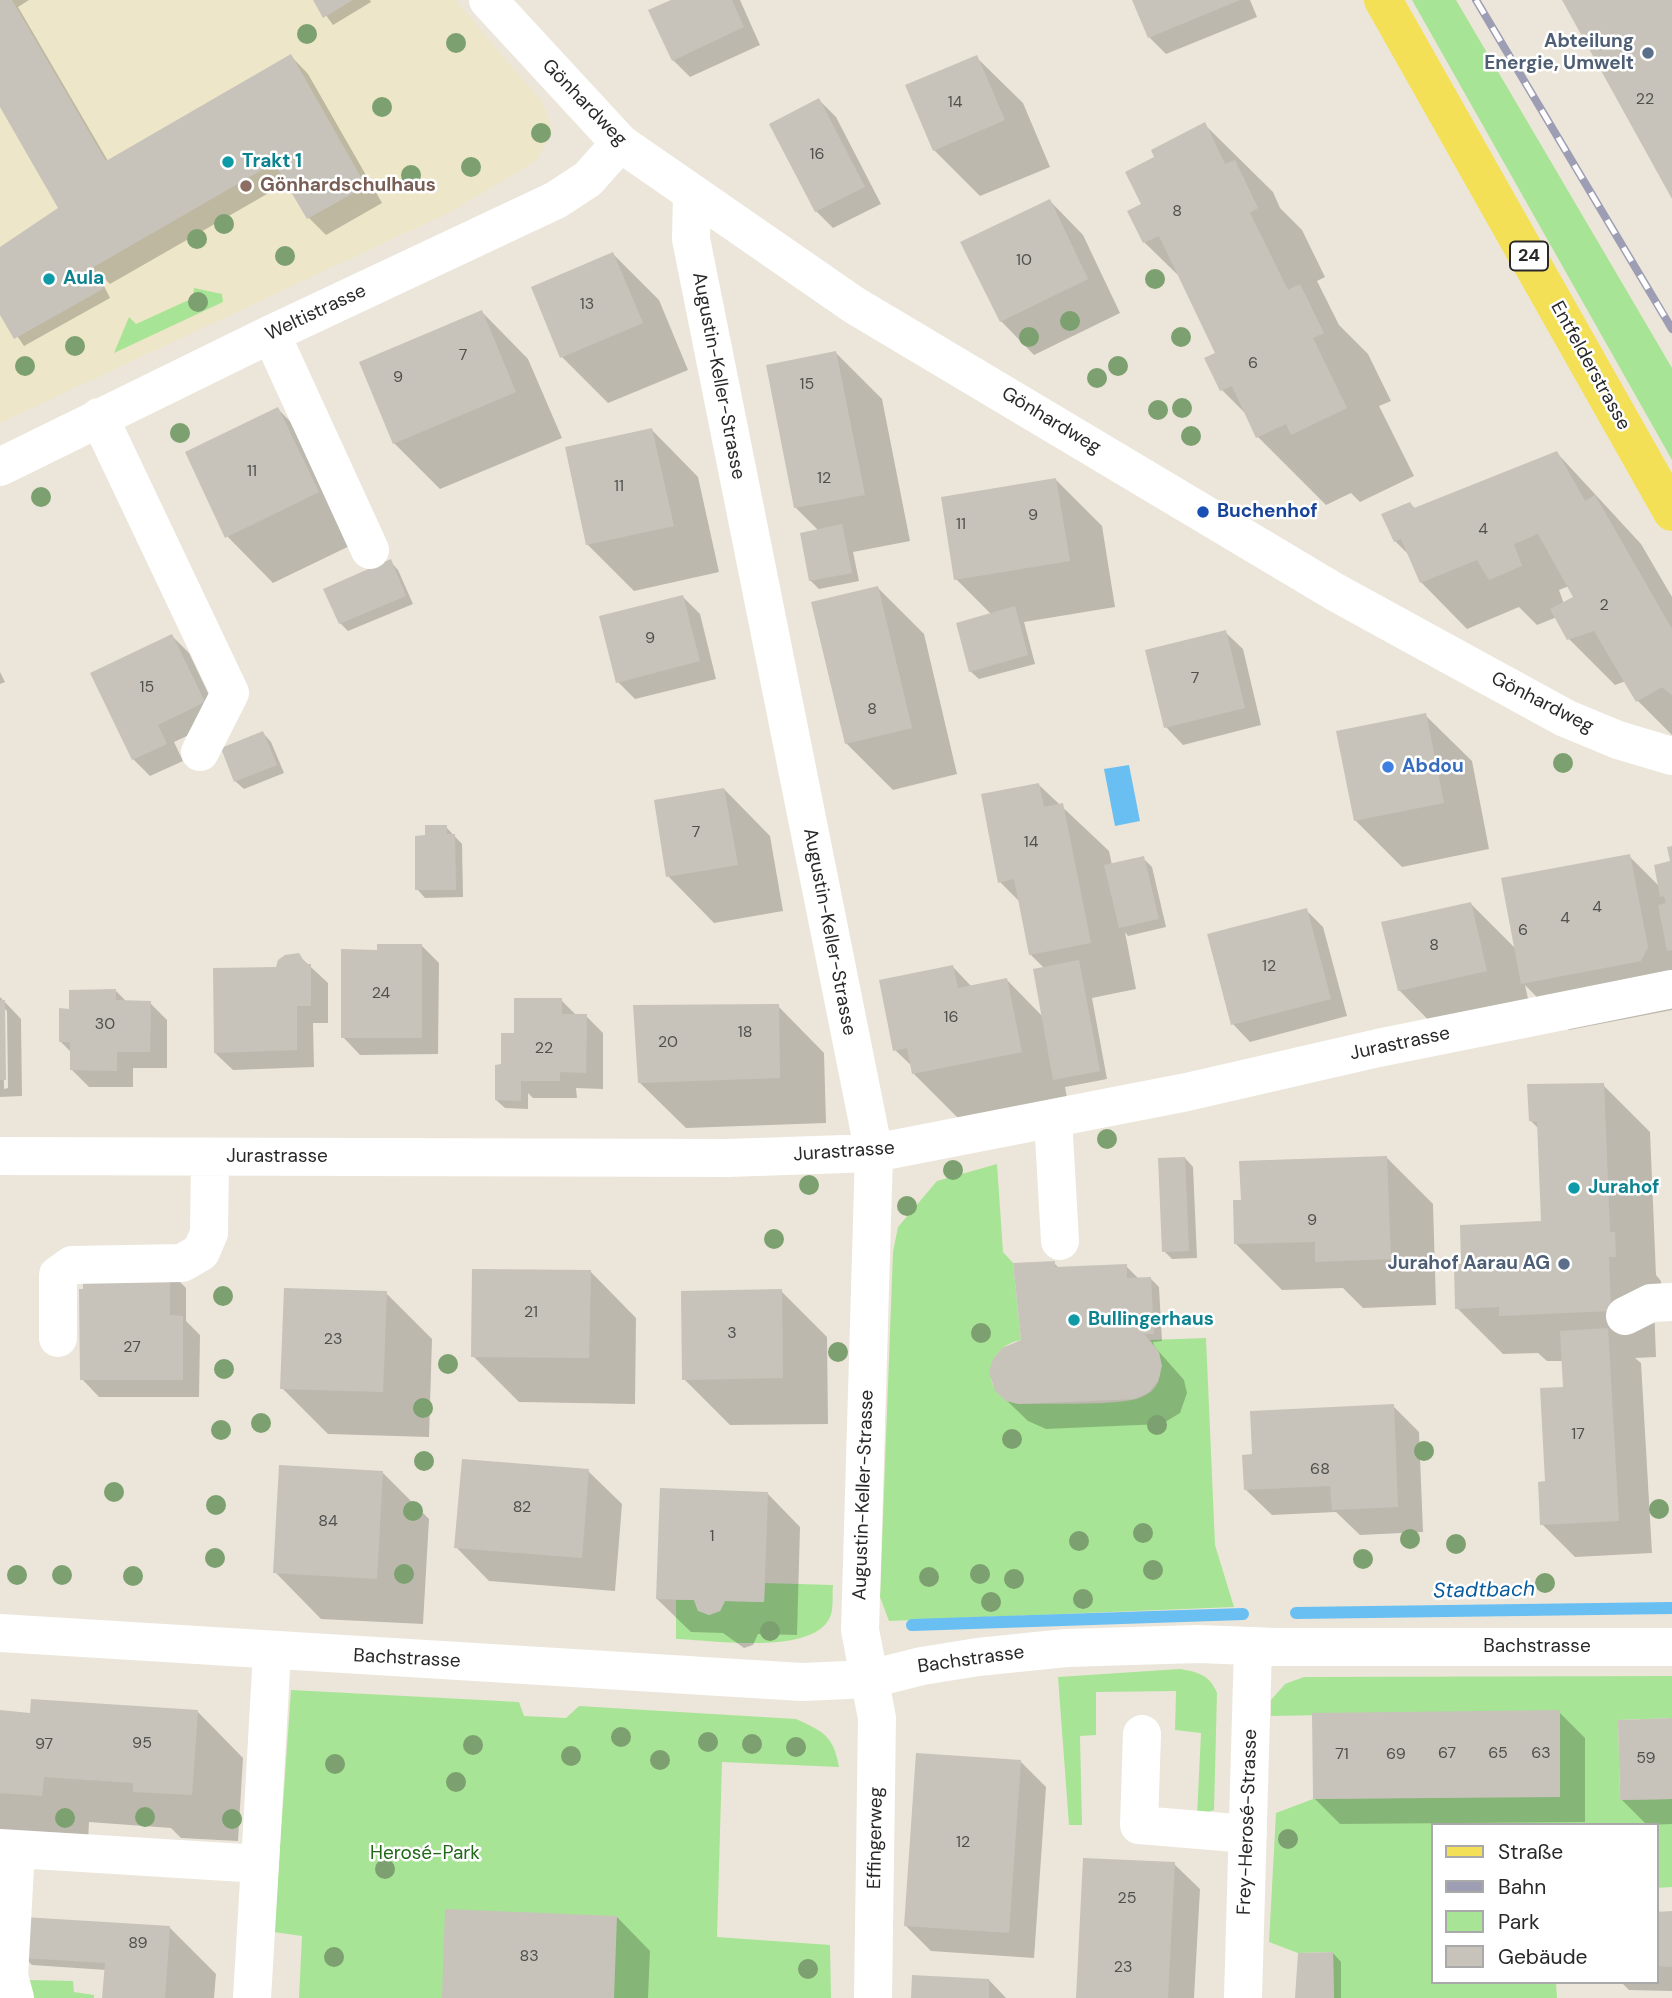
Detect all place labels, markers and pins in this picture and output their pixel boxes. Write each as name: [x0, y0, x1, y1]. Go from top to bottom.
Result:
place label: Abteilung Energie, Umwelt: [1484, 31, 1634, 75]
marker: Abteilung Energie, Umwelt: [1640, 45, 1656, 61]
place label: Trakt 1: [242, 151, 302, 173]
marker: Trakt 1: [220, 154, 236, 170]
place label: Gönhardschulhaus: [260, 175, 436, 197]
marker: Gönhardschulhaus: [238, 178, 254, 194]
place label: Aula: [63, 268, 104, 290]
marker: Aula: [41, 271, 57, 287]
place label: Buchenhof: [1217, 501, 1318, 523]
marker: Buchenhof: [1195, 504, 1211, 520]
place label: Abdou: [1402, 756, 1464, 778]
marker: Abdou: [1380, 759, 1396, 775]
place label: Jurahof: [1588, 1177, 1659, 1199]
marker: Jurahof: [1566, 1180, 1582, 1196]
place label: Jurahof Aarau AG: [1387, 1253, 1550, 1275]
marker: Jurahof Aarau AG: [1556, 1256, 1572, 1272]
place label: Bullingerhaus: [1088, 1309, 1214, 1331]
marker: Bullingerhaus: [1066, 1312, 1082, 1328]

